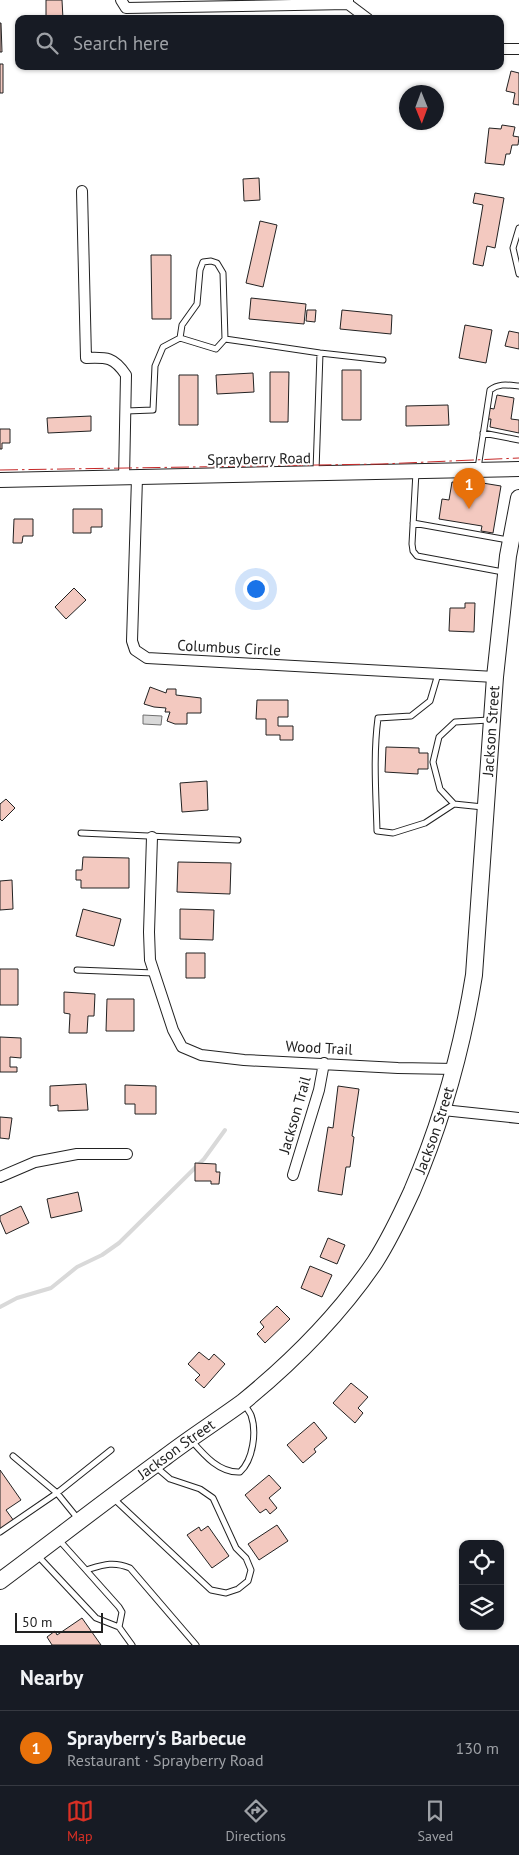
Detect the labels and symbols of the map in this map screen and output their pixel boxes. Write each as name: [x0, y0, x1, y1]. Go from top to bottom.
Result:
north arrow: [399, 85, 444, 130]
street label: Sprayberry Road: [207, 448, 311, 469]
pin: 1: [453, 468, 485, 509]
your location: [243, 576, 269, 602]
street label: Columbus Circle: [177, 635, 281, 660]
street label: Jackson Street: [478, 685, 503, 778]
street label: Wood Trail: [285, 1036, 354, 1059]
street label: Jackson Trail: [274, 1073, 315, 1157]
street label: Jackson Street: [410, 1084, 458, 1177]
street label: Jackson Street: [133, 1415, 218, 1484]
scale bar: [15, 1610, 102, 1633]

